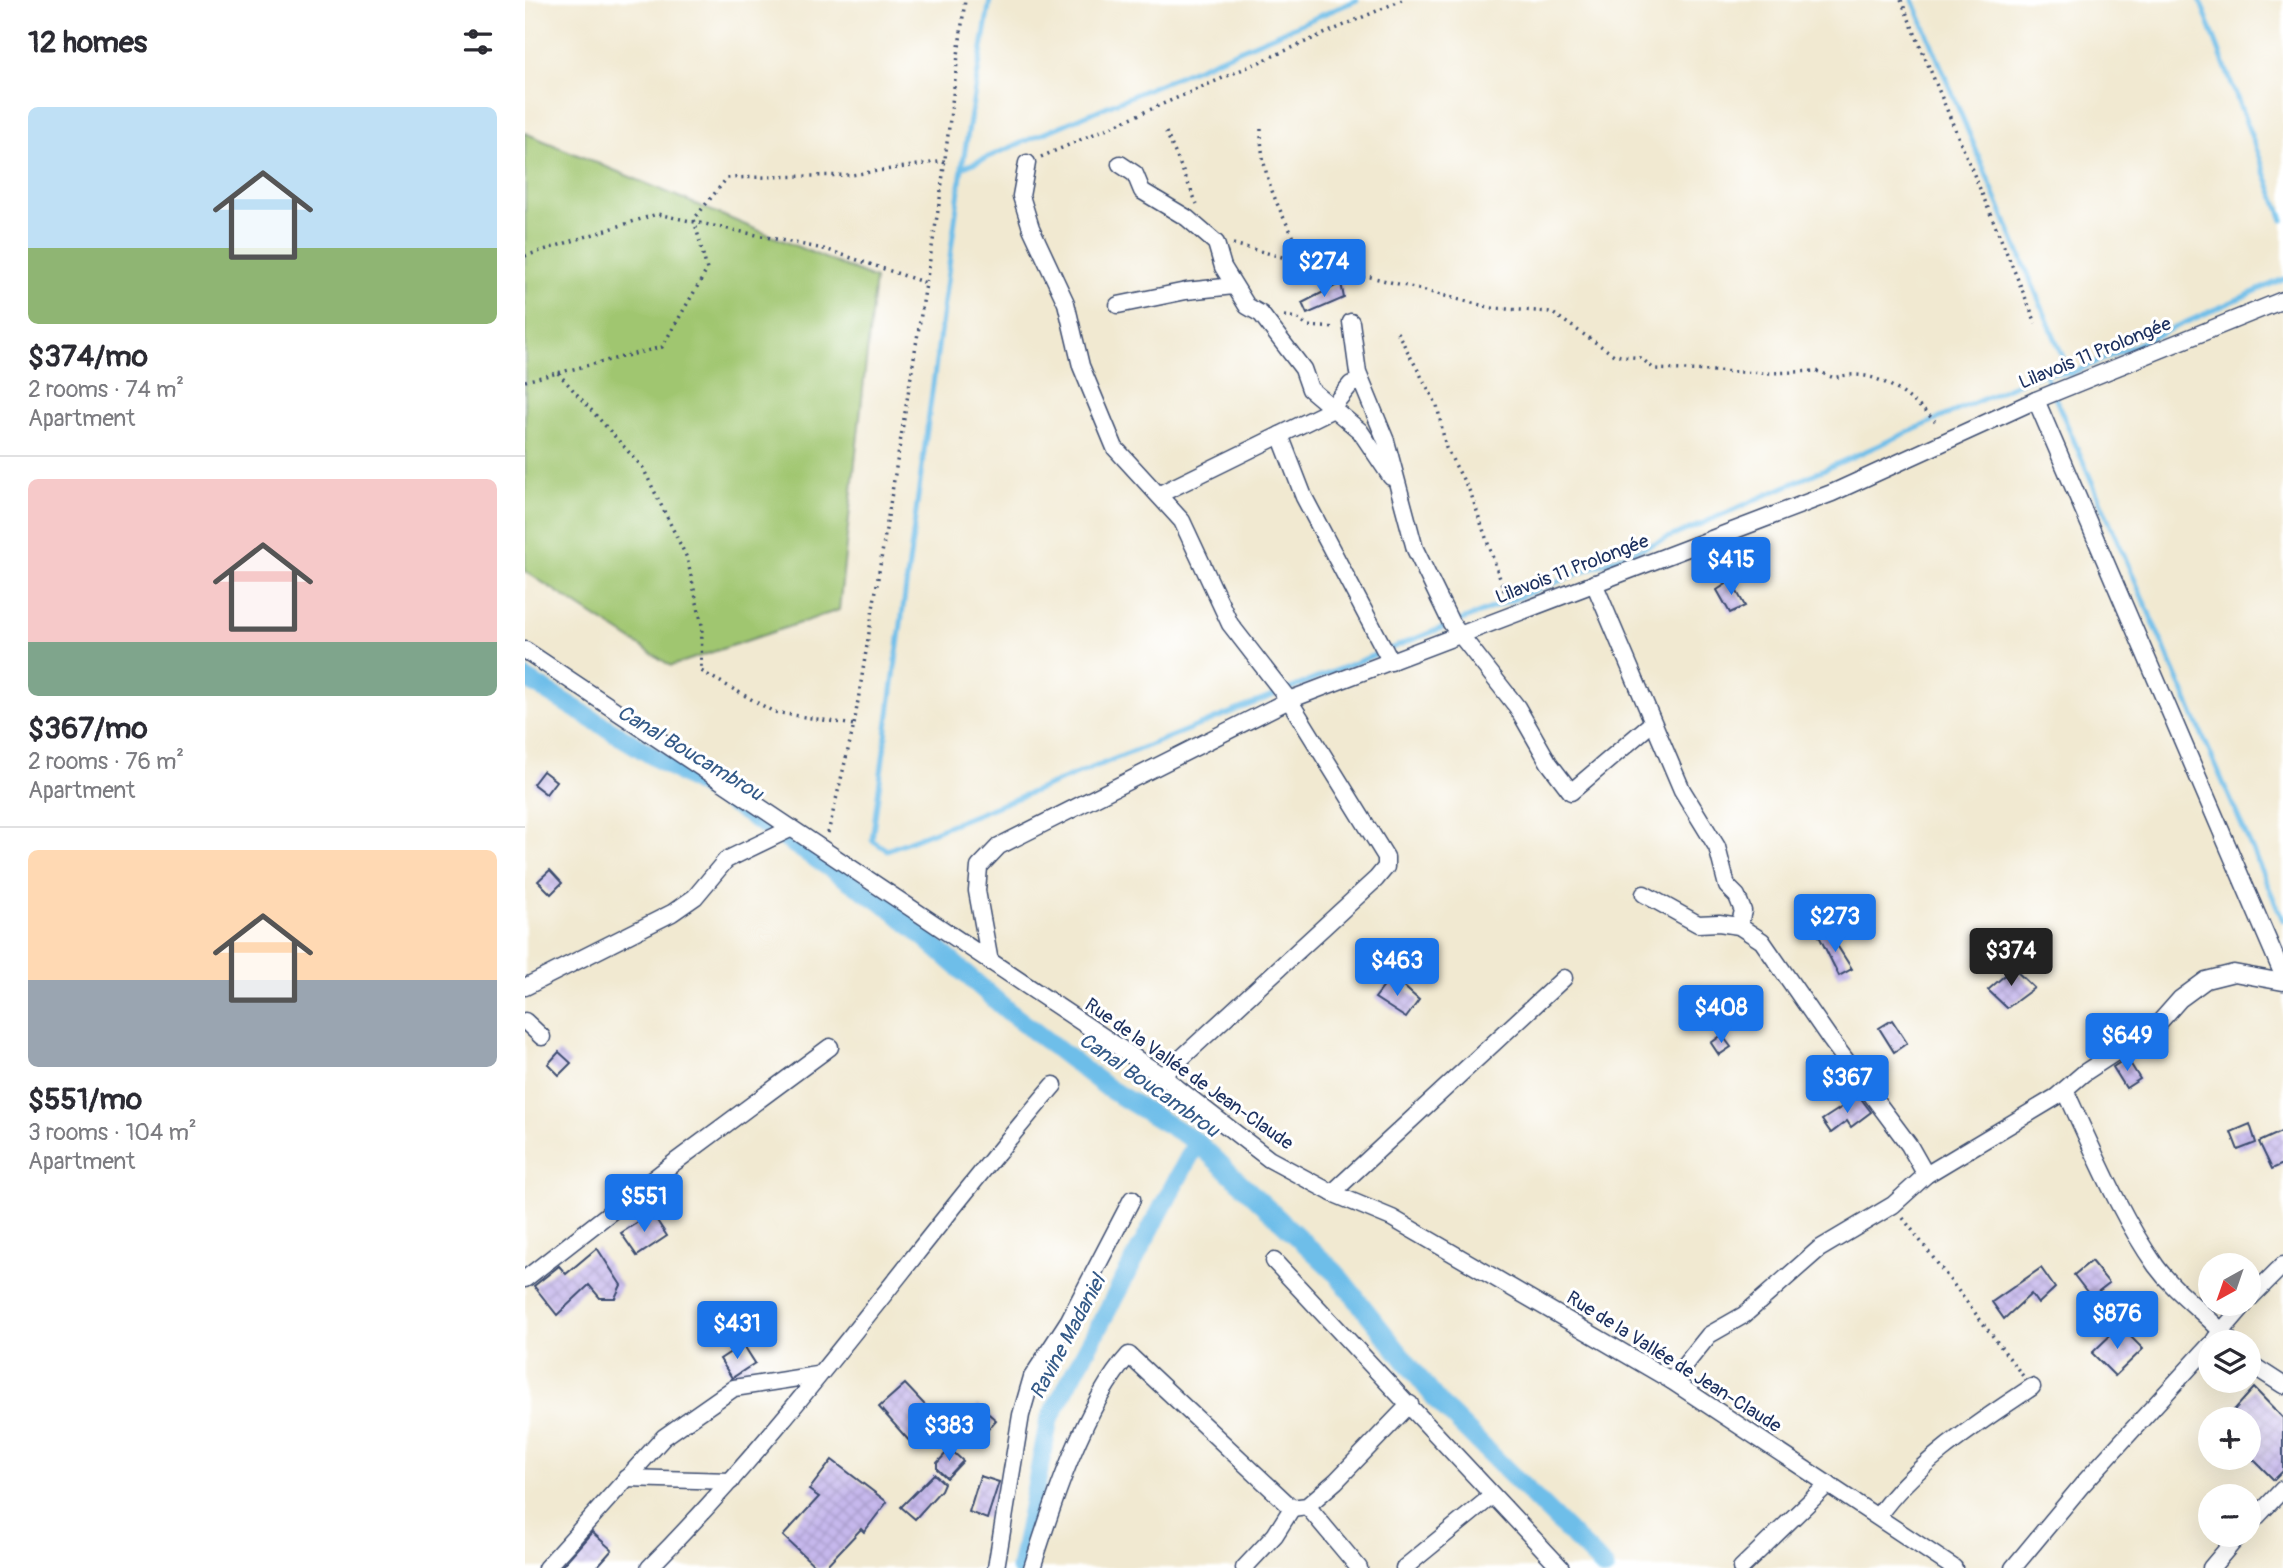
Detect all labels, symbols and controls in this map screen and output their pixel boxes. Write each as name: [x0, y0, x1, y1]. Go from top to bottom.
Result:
icon: filters: [459, 23, 497, 61]
text: 12 homes: [28, 24, 147, 61]
icon: home: [200, 152, 326, 278]
pin: $274: [1283, 240, 1365, 299]
text: $274: [1299, 247, 1349, 276]
street label: Lilavois 11 Prolongée: [2015, 311, 2175, 395]
text: $374/mo: [28, 338, 148, 375]
text: 2 rooms · 74 m²: [28, 375, 184, 404]
text: Apartment: [28, 404, 135, 433]
icon: home: [200, 524, 326, 650]
street label: Lilavois 11 Prolongée: [1492, 529, 1653, 609]
pin: $415: [1690, 538, 1772, 597]
text: $415: [1707, 545, 1755, 574]
water label: Canal Boucambrou: [612, 699, 769, 808]
text: $367/mo: [28, 710, 148, 747]
text: 2 rooms · 76 m²: [28, 747, 184, 776]
text: Apartment: [28, 776, 135, 805]
pin: $273: [1794, 894, 1876, 954]
icon: home: [200, 895, 326, 1021]
text: $273: [1810, 902, 1860, 931]
pin: $374: [1970, 928, 2052, 988]
text: $374: [1986, 936, 2036, 965]
pin: $463: [1356, 939, 1438, 998]
text: $463: [1371, 946, 1423, 975]
pin: $408: [1680, 986, 1762, 1045]
street label: Rue de la Vallée de Jean-Claude: [1080, 993, 1298, 1156]
text: $408: [1694, 993, 1748, 1022]
pin: $649: [2086, 1014, 2168, 1073]
text: $649: [2101, 1021, 2153, 1050]
water label: Canal Boucambrou: [1074, 1027, 1226, 1144]
pin: $367: [1806, 1056, 1888, 1115]
text: $367: [1822, 1063, 1872, 1092]
text: $551/mo: [28, 1081, 142, 1118]
text: 3 rooms · 104 m²: [28, 1118, 197, 1147]
text: Apartment: [28, 1147, 135, 1176]
pin: $551: [603, 1174, 685, 1234]
text: $551: [621, 1182, 667, 1211]
north arrow: [2198, 1253, 2261, 1316]
map controls: [2198, 1253, 2261, 1547]
water label: Ravine Madaniel: [1024, 1268, 1113, 1404]
street label: Rue de la Vallée de Jean-Claude: [1562, 1286, 1787, 1439]
pin: $876: [2076, 1292, 2158, 1351]
text: $876: [2092, 1299, 2142, 1328]
pin: $431: [696, 1302, 778, 1361]
text: $431: [713, 1309, 761, 1338]
button: layers: [2198, 1330, 2261, 1393]
pin: $383: [908, 1404, 990, 1463]
button: +: [2198, 1407, 2261, 1470]
text: $383: [924, 1411, 974, 1440]
button: −: [2198, 1484, 2261, 1547]

